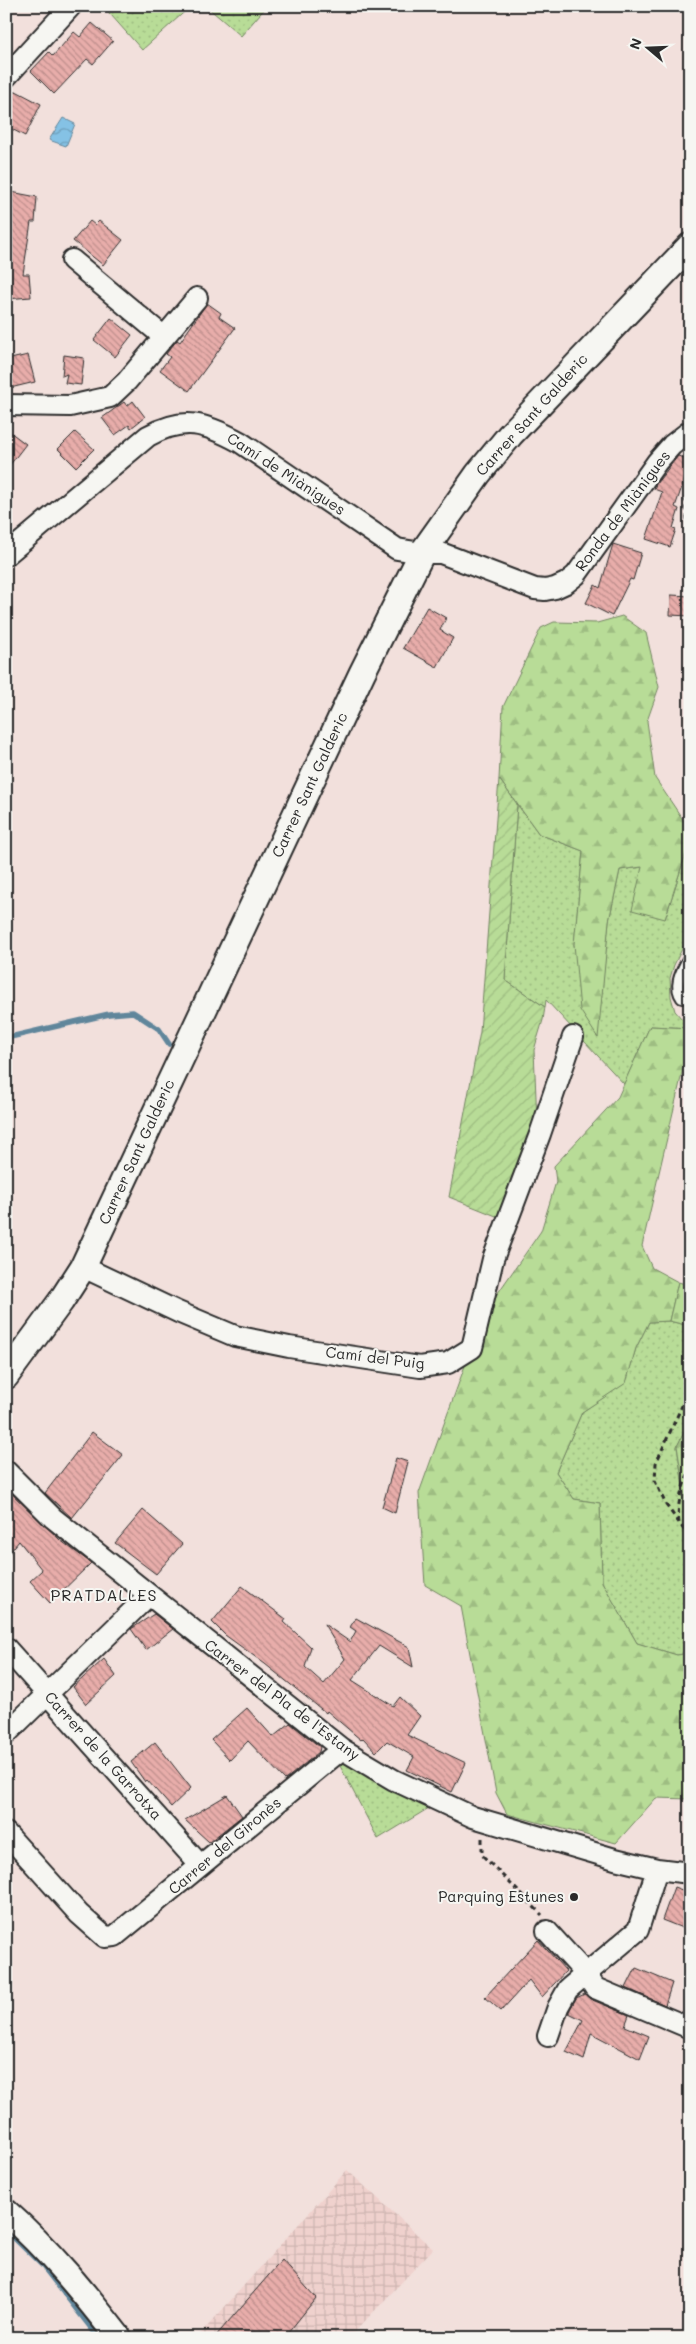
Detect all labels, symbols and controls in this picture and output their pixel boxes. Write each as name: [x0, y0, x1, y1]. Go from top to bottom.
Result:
north arrow: [624, 22, 674, 72]
text: N: [625, 35, 646, 52]
street label: Carrer Sant Galderic: [471, 349, 592, 480]
street label: Camí de Miànigues: [223, 427, 350, 519]
street label: Ronda de Miànigues: [570, 446, 674, 575]
street label: Carrer Sant Galderic: [267, 709, 352, 860]
street label: Carrer Sant Galderic: [94, 1076, 179, 1227]
street label: Camí del Puig: [325, 1341, 426, 1373]
district label: PRATDALLES: [50, 1584, 158, 1605]
street label: Carrer del Pla de l'Estany: [201, 1634, 365, 1764]
street label: Carrer de la Garrotxa: [41, 1687, 167, 1824]
street label: Carrer del Gironès: [164, 1792, 285, 1898]
place label: Parquing Estunes: [438, 1886, 564, 1906]
marker: Parquing Estunes: [568, 1891, 580, 1903]

